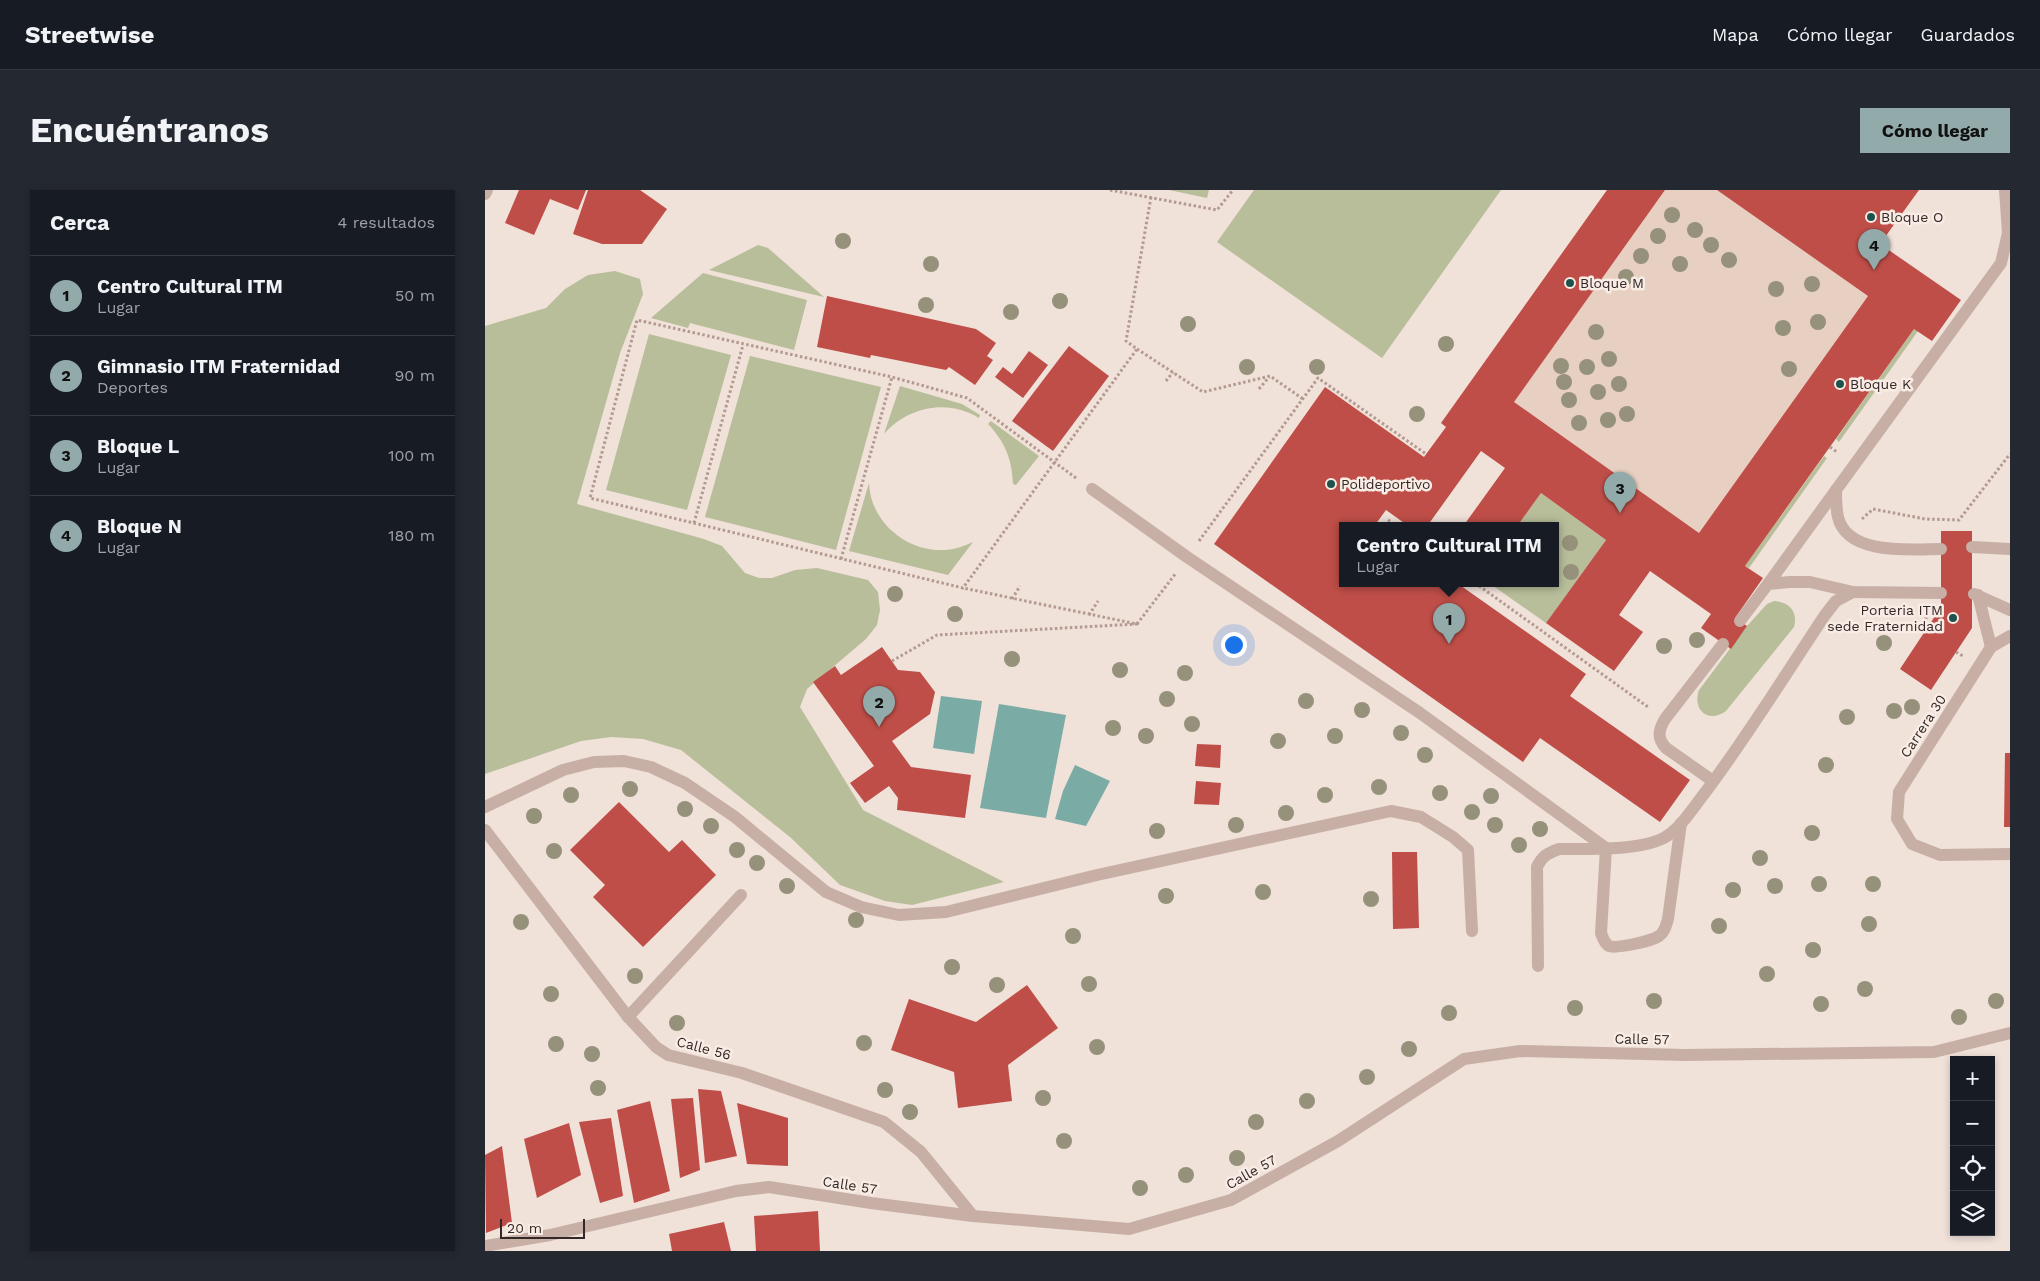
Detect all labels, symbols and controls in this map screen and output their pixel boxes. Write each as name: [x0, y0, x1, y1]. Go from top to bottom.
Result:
text: Streetwise: [25, 21, 154, 49]
text: Mapa: [1712, 24, 1759, 45]
text: Cómo llegar: [1787, 24, 1893, 45]
text: Guardados: [1921, 24, 2015, 45]
button: Cómo llegar: [1860, 108, 2010, 153]
text: Encuéntranos: [30, 109, 269, 151]
place label: Bloque O: [1881, 209, 1944, 225]
text: Cerca: [50, 210, 109, 235]
marker: Bloque O: [1865, 211, 1877, 223]
text: 4 resultados: [338, 213, 435, 232]
pin: 4: [1858, 229, 1890, 270]
text: Centro Cultural ITM: [97, 275, 283, 298]
place label: Bloque M: [1580, 275, 1644, 291]
marker: Bloque M: [1564, 277, 1576, 289]
text: 1: [63, 286, 69, 305]
text: 50 m: [395, 286, 435, 305]
text: Lugar: [97, 298, 140, 317]
text: Gimnasio ITM Fraternidad: [97, 355, 340, 378]
text: 2: [61, 366, 71, 385]
text: 90 m: [394, 366, 435, 385]
place label: Bloque K: [1850, 376, 1911, 392]
text: Deportes: [97, 378, 168, 397]
marker: Bloque K: [1834, 378, 1846, 390]
text: Bloque L: [97, 435, 179, 458]
text: 3: [61, 446, 71, 465]
text: 100 m: [388, 446, 435, 465]
text: Lugar: [97, 458, 140, 477]
pin: 3: [1604, 472, 1636, 513]
place label: Polideportivo: [1341, 476, 1430, 492]
marker: Polideportivo: [1325, 478, 1337, 490]
text: Bloque N: [97, 515, 182, 538]
popup: [1339, 522, 1559, 587]
text: 4: [61, 526, 71, 545]
text: 180 m: [388, 526, 435, 545]
text: Centro Cultural ITM: [1356, 534, 1542, 557]
text: Lugar: [97, 538, 140, 557]
text: Lugar: [1356, 557, 1400, 576]
place label: Porteria ITM sede Fraternidad: [1827, 602, 1943, 634]
pin: 1: [1433, 603, 1465, 644]
marker: Porteria ITM sede Fraternidad: [1947, 612, 1959, 624]
your location: [1221, 632, 1247, 658]
pin: 2: [863, 686, 895, 727]
street label: Carrera 30: [1897, 692, 1949, 760]
street label: Calle 57: [1614, 1031, 1670, 1047]
street label: Calle 56: [675, 1033, 733, 1063]
map controls: [1950, 1056, 1995, 1236]
button: +: [1950, 1056, 1995, 1101]
button: −: [1950, 1101, 1995, 1146]
button: locate: [1950, 1146, 1995, 1191]
street label: Calle 57: [1223, 1152, 1279, 1192]
street label: Calle 57: [822, 1173, 879, 1197]
button: layers: [1950, 1191, 1995, 1236]
scale bar: [500, 1216, 585, 1239]
text: 20 m: [507, 1220, 542, 1236]

